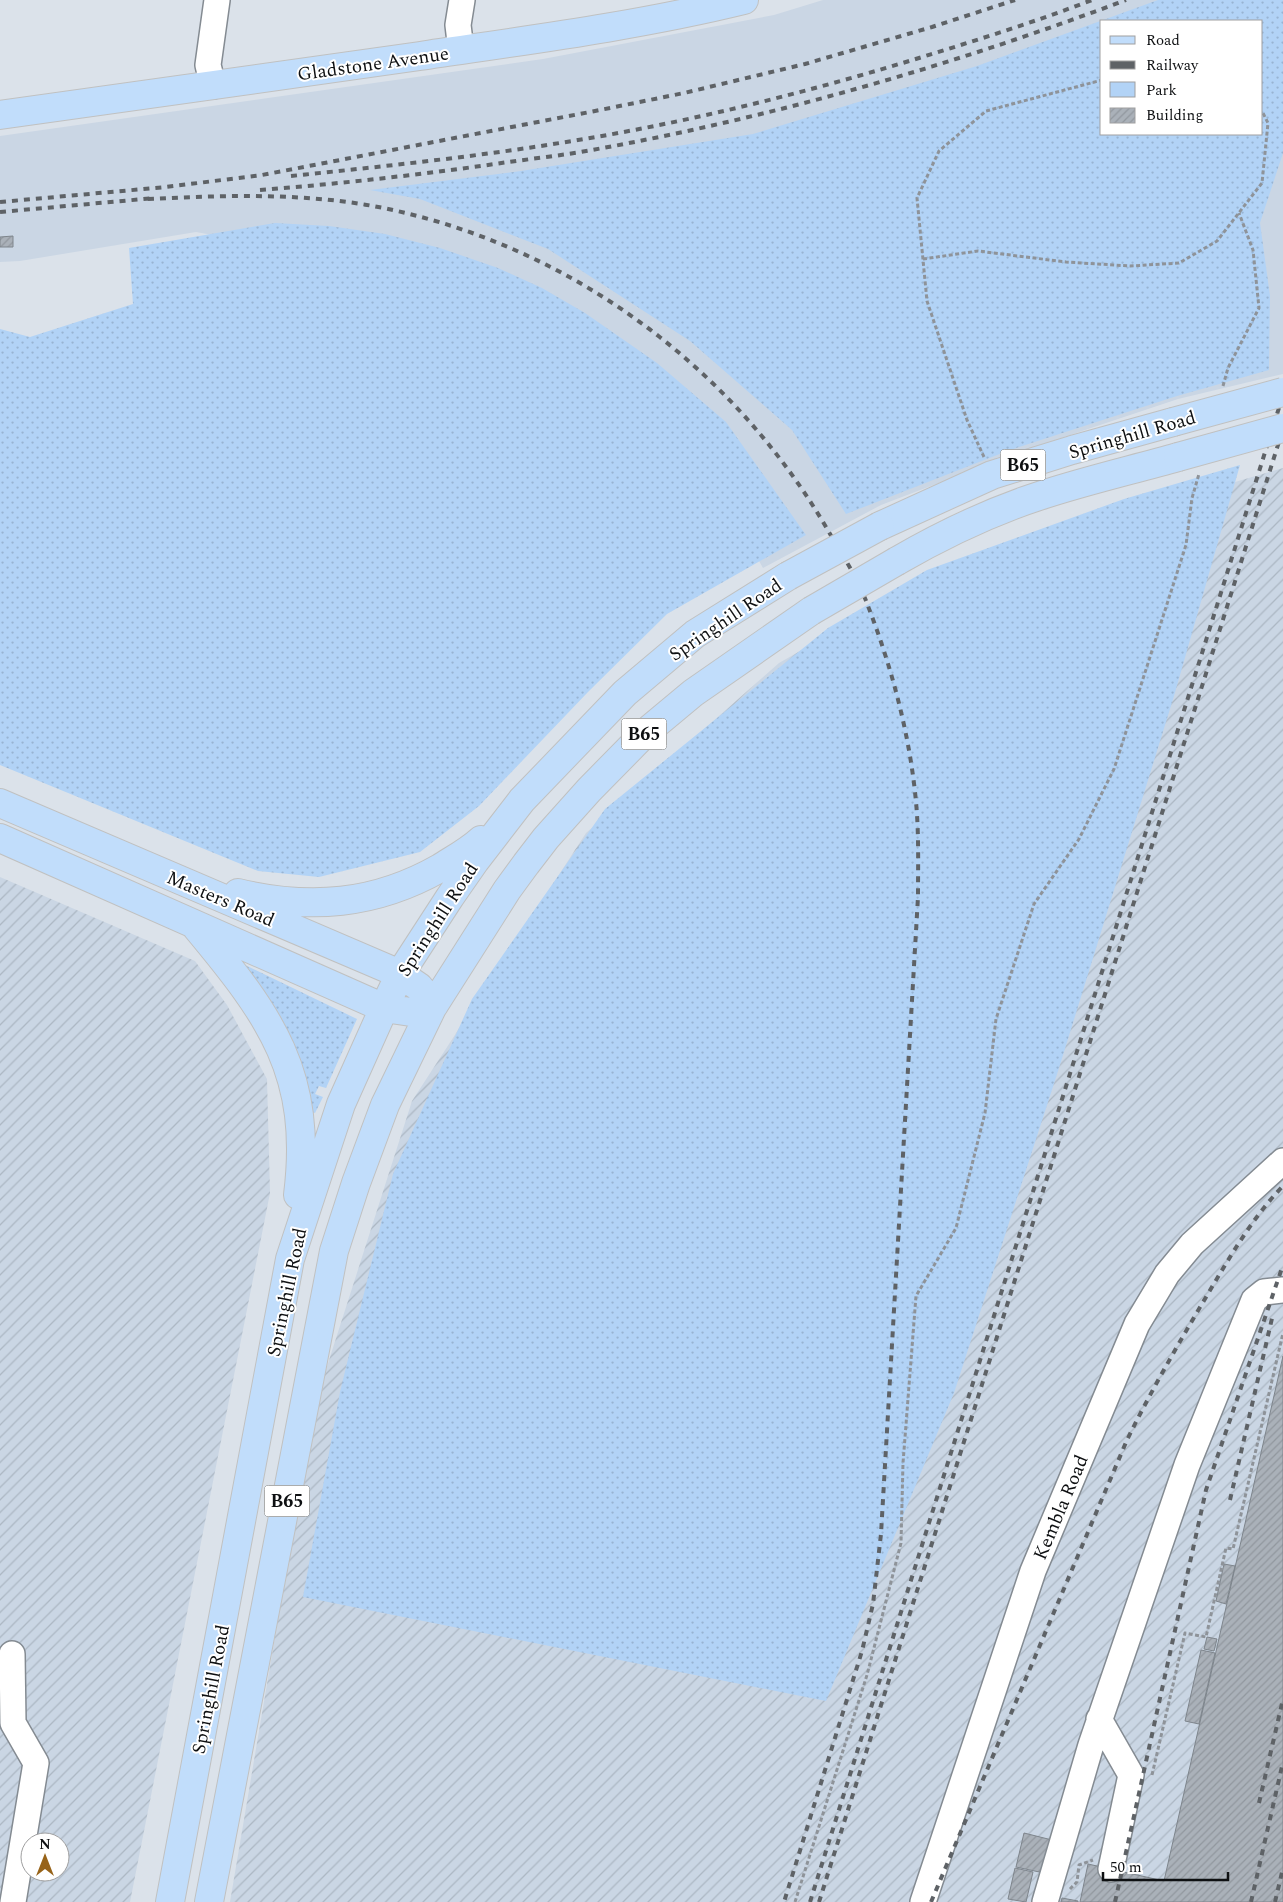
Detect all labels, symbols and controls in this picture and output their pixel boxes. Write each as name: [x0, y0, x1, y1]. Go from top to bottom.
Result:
legend: [1100, 20, 1263, 135]
text: Road: [1146, 29, 1180, 52]
street label: Gladstone Avenue: [296, 39, 451, 89]
text: Railway: [1146, 54, 1199, 77]
text: Park: [1146, 79, 1177, 102]
text: Building: [1146, 104, 1203, 127]
street label: Springhill Road: [1065, 403, 1199, 467]
road number: B65: [1000, 450, 1046, 480]
street label: Springhill Road: [663, 572, 788, 669]
road number: B65: [622, 719, 666, 750]
street label: Springhill Road: [390, 857, 486, 983]
street label: Masters Road: [162, 864, 279, 935]
street label: Springhill Road: [260, 1225, 315, 1359]
street label: Kembla Road: [1026, 1450, 1097, 1565]
road number: B65: [264, 1485, 310, 1516]
street label: Springhill Road: [185, 1622, 238, 1756]
north arrow: [20, 1832, 70, 1882]
text: N: [39, 1834, 51, 1855]
scale bar: [1103, 1850, 1228, 1882]
text: 50 m: [1110, 1856, 1142, 1879]

